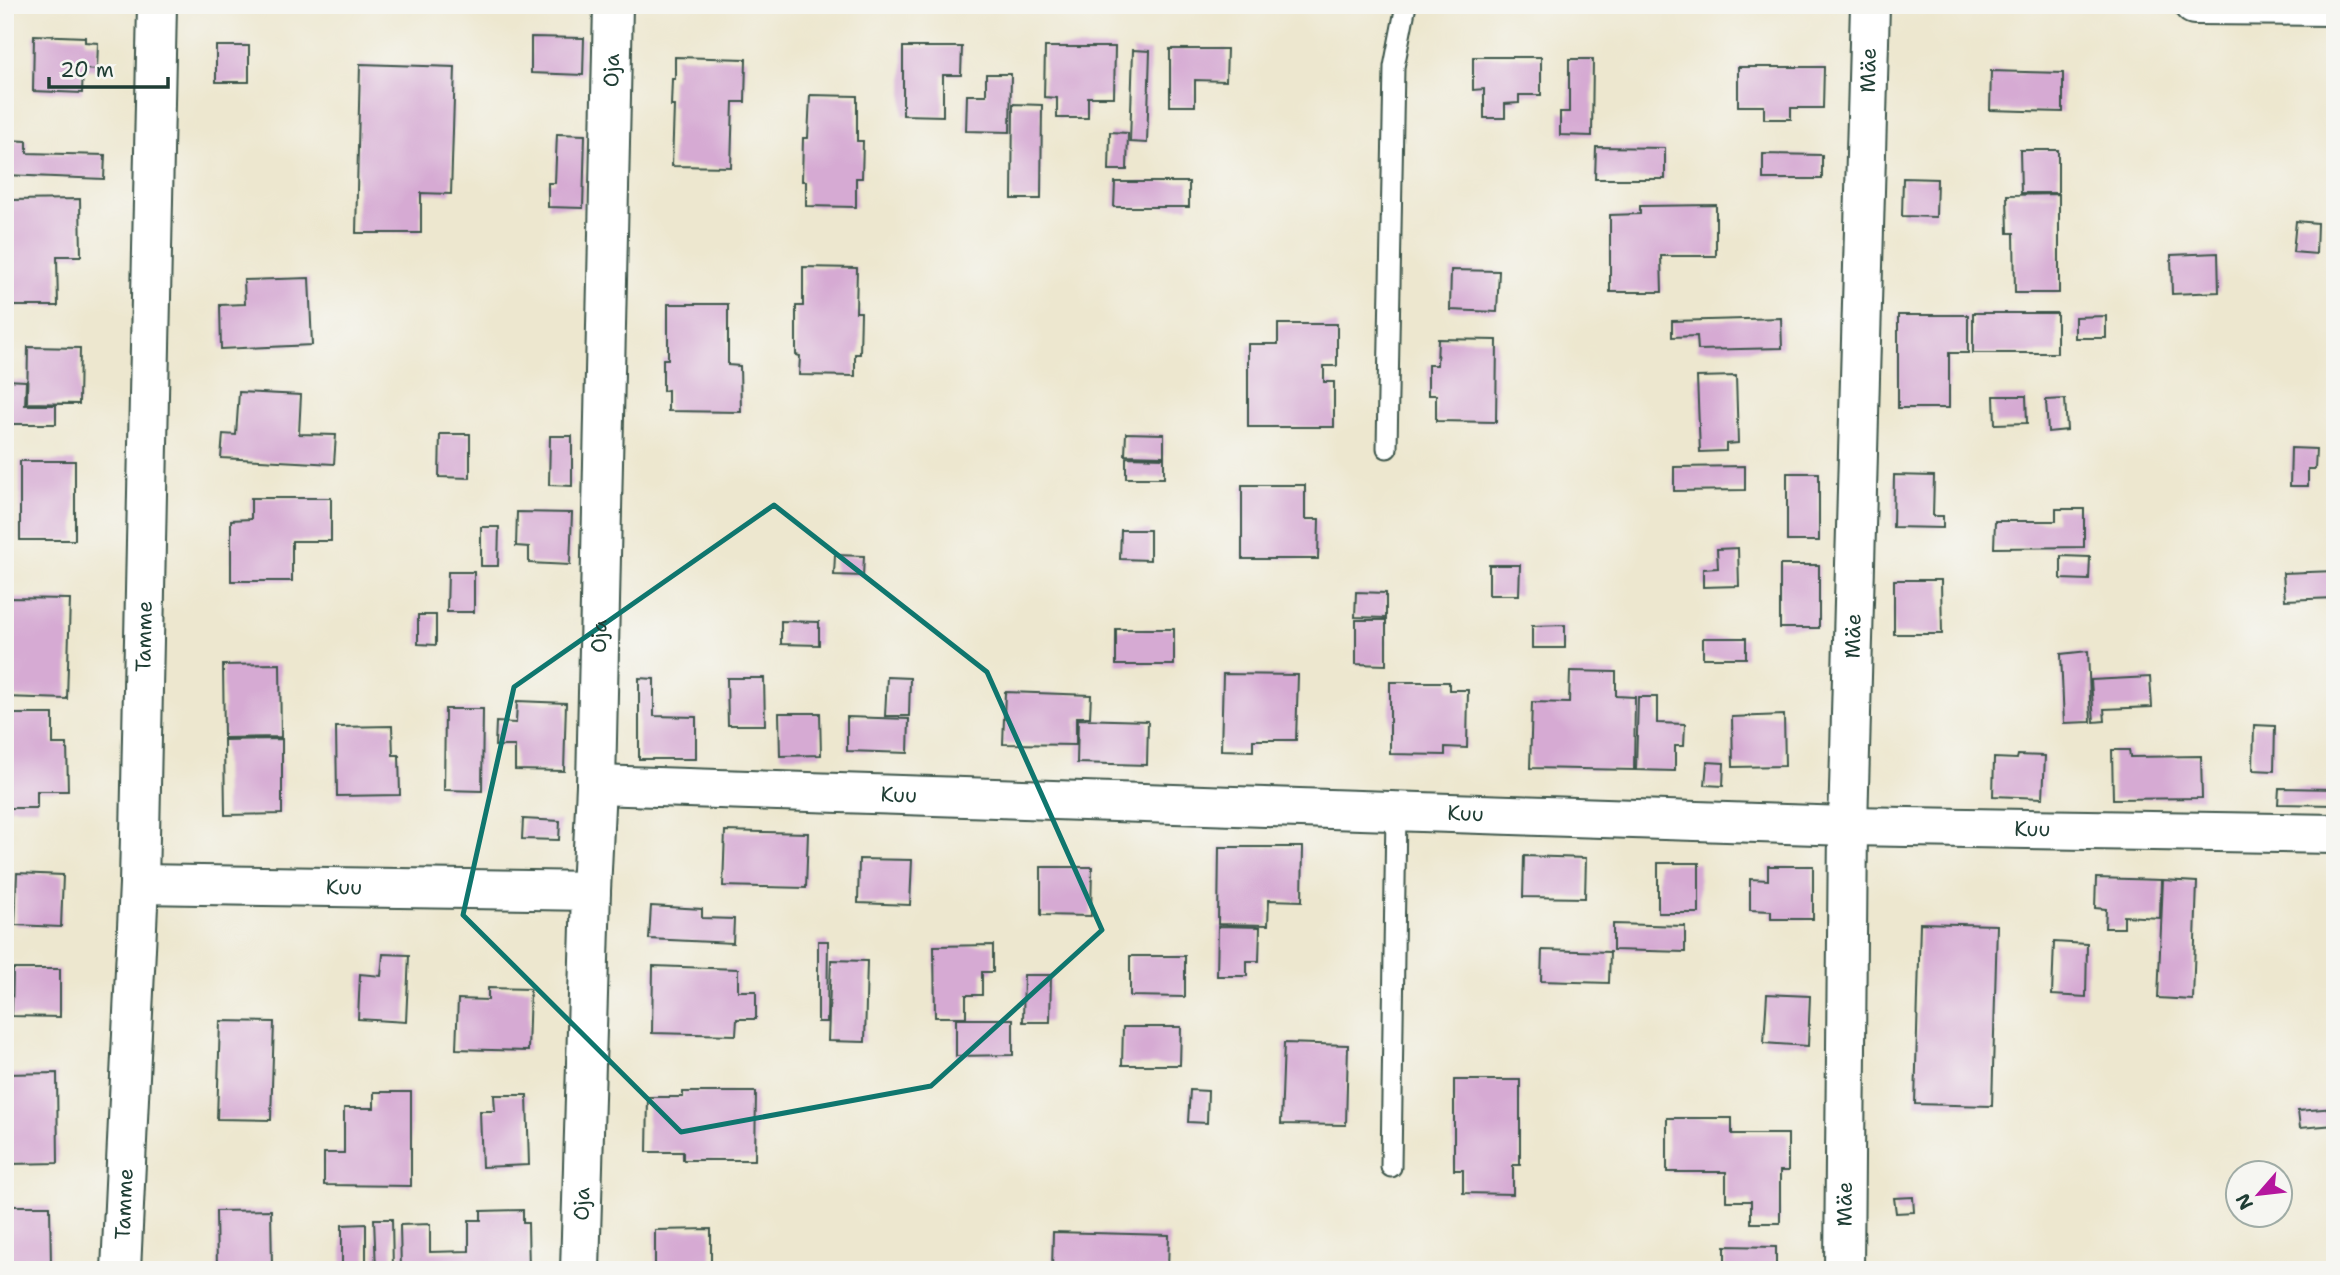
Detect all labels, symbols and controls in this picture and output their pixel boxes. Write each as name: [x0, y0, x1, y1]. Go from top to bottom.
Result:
scale bar: [49, 46, 168, 90]
street label: Mäe: [1854, 47, 1883, 93]
street label: Oja: [597, 53, 626, 88]
text: 20 m: [60, 56, 114, 84]
street label: Tamme: [129, 600, 159, 672]
street label: Mäe: [1838, 613, 1868, 659]
street label: Oja: [585, 619, 614, 653]
street label: Kuu: [880, 780, 918, 810]
street label: Kuu: [1447, 799, 1484, 828]
street label: Kuu: [2014, 815, 2051, 843]
street label: Kuu: [325, 873, 362, 901]
north arrow: [2224, 1160, 2294, 1230]
street label: Tamme: [108, 1168, 140, 1240]
street label: Mäe: [1830, 1181, 1859, 1227]
street label: Oja: [567, 1187, 596, 1221]
text: N: [2230, 1189, 2259, 1214]

